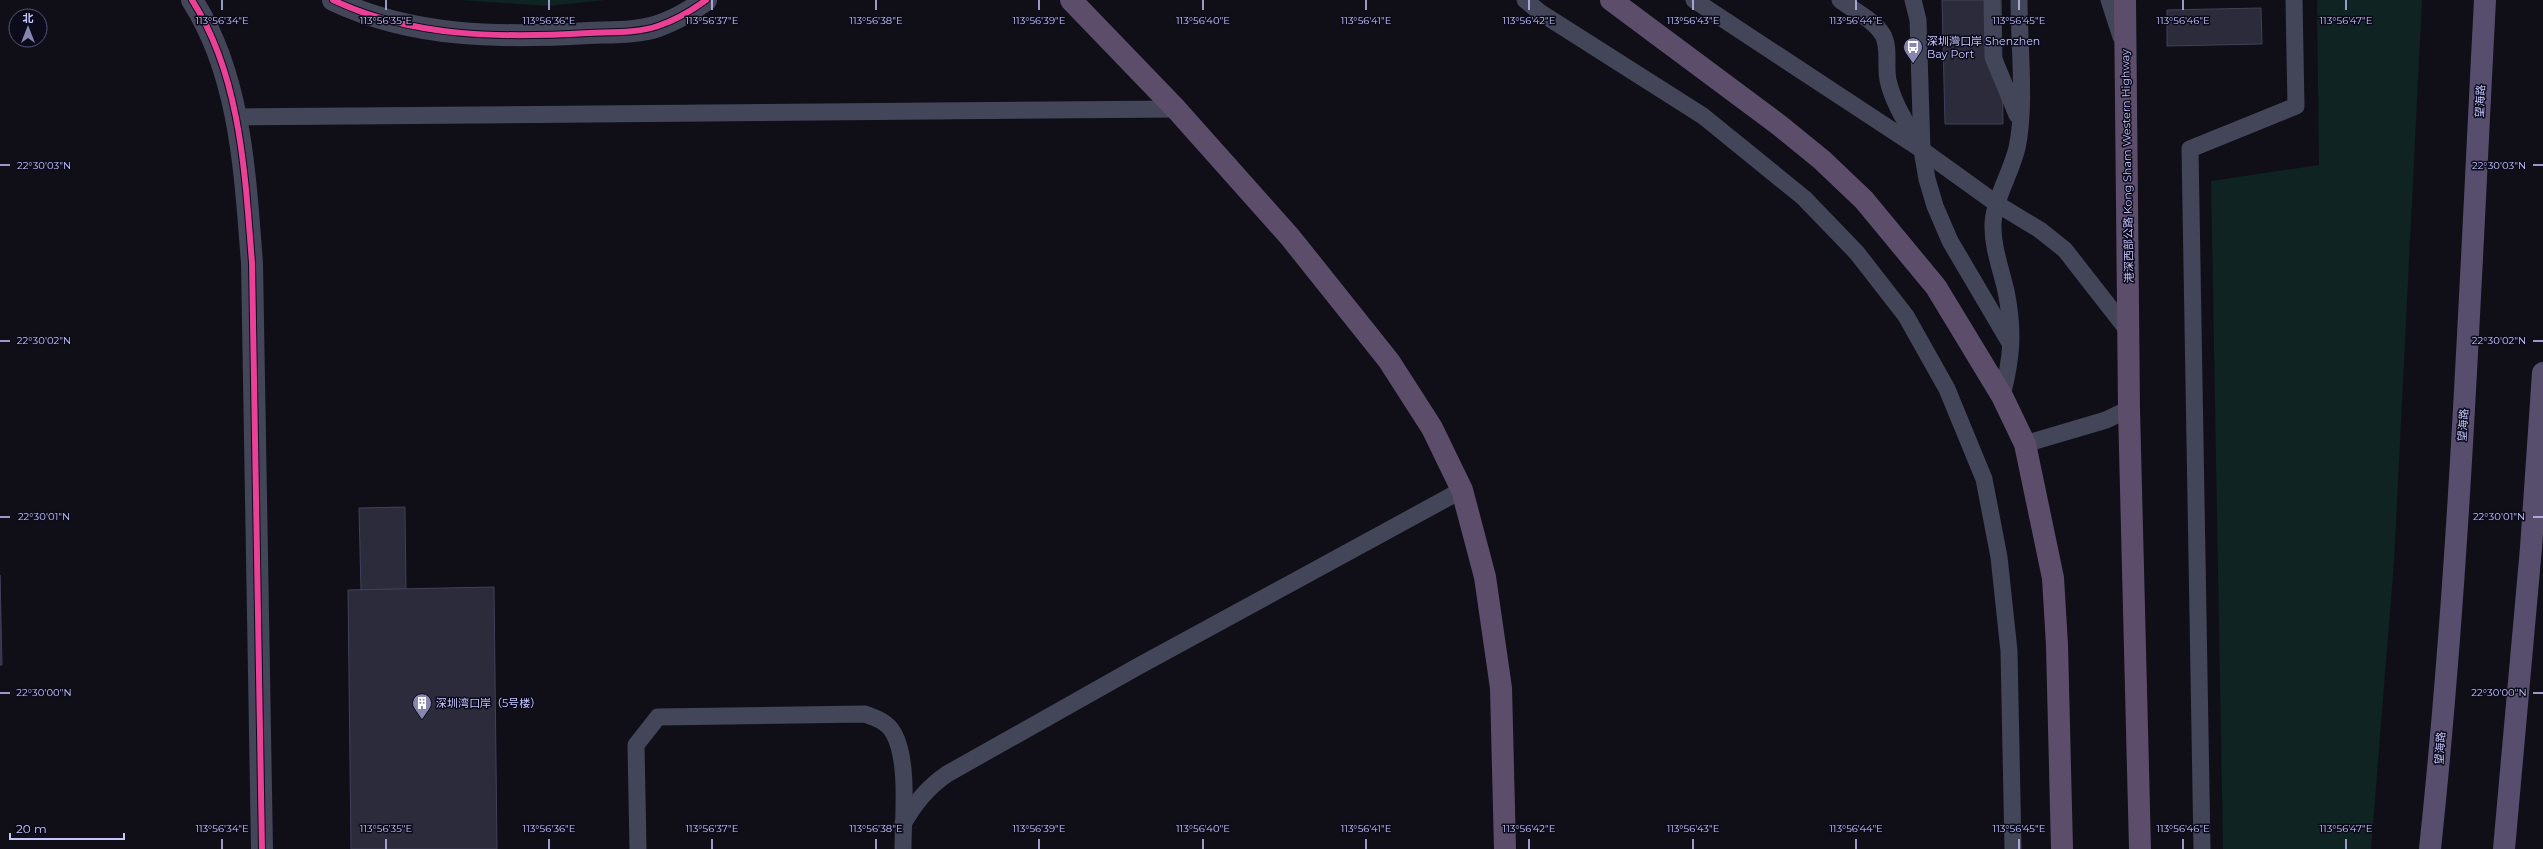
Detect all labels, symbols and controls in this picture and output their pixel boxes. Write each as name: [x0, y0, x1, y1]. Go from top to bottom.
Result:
north arrow: [8, 8, 48, 48]
text: 北: [23, 11, 34, 25]
text: 113°56'34"E: [195, 14, 249, 27]
text: 113°56'35"E: [360, 14, 413, 27]
text: 113°56'36"E: [523, 14, 576, 27]
text: 113°56'37"E: [686, 14, 739, 27]
text: 113°56'38"E: [849, 14, 903, 27]
text: 113°56'39"E: [1012, 14, 1066, 27]
text: 113°56'40"E: [1176, 14, 1230, 27]
text: 113°56'41"E: [1341, 14, 1392, 27]
text: 113°56'42"E: [1503, 14, 1556, 27]
text: 113°56'43"E: [1667, 14, 1720, 27]
text: 113°56'44"E: [1829, 14, 1883, 27]
text: 113°56'45"E: [1993, 14, 2046, 27]
text: 113°56'46"E: [2156, 14, 2210, 27]
text: 113°56'47"E: [2320, 14, 2373, 27]
place label: 深圳灣口岸 Shenzhen Bay Port: [1927, 34, 2040, 61]
bus stop icon: 深圳灣口岸 Shenzhen Bay Port: [1902, 36, 1924, 64]
street label: 港深西部公路 Kong Sham Western Highway: [2118, 49, 2136, 283]
street label: 望海路: [2472, 84, 2488, 118]
text: 22°30'03"N: [17, 159, 71, 172]
text: 22°30'03"N: [2472, 159, 2526, 172]
text: 22°30'02"N: [17, 334, 71, 347]
text: 22°30'02"N: [2472, 334, 2526, 347]
street label: 望海路: [2455, 408, 2471, 442]
text: 22°30'01"N: [18, 510, 70, 523]
text: 22°30'01"N: [2473, 510, 2525, 523]
text: 22°30'00"N: [16, 686, 72, 699]
text: 22°30'00"N: [2471, 686, 2527, 699]
building icon: 深圳湾口岸（5号楼）: [411, 692, 433, 720]
place label: 深圳湾口岸（5号楼）: [436, 696, 541, 710]
street label: 望海路: [2432, 731, 2448, 765]
scale bar: [10, 815, 124, 841]
text: 20 m: [16, 821, 47, 836]
text: 113°56'34"E: [195, 822, 249, 835]
text: 113°56'35"E: [360, 822, 413, 835]
text: 113°56'36"E: [523, 822, 576, 835]
text: 113°56'37"E: [686, 822, 739, 835]
text: 113°56'38"E: [849, 822, 903, 835]
text: 113°56'39"E: [1012, 822, 1066, 835]
text: 113°56'40"E: [1176, 822, 1230, 835]
text: 113°56'41"E: [1341, 822, 1392, 835]
text: 113°56'42"E: [1503, 822, 1556, 835]
text: 113°56'43"E: [1667, 822, 1720, 835]
text: 113°56'44"E: [1829, 822, 1883, 835]
text: 113°56'45"E: [1993, 822, 2046, 835]
text: 113°56'46"E: [2156, 822, 2210, 835]
text: 113°56'47"E: [2320, 822, 2373, 835]

